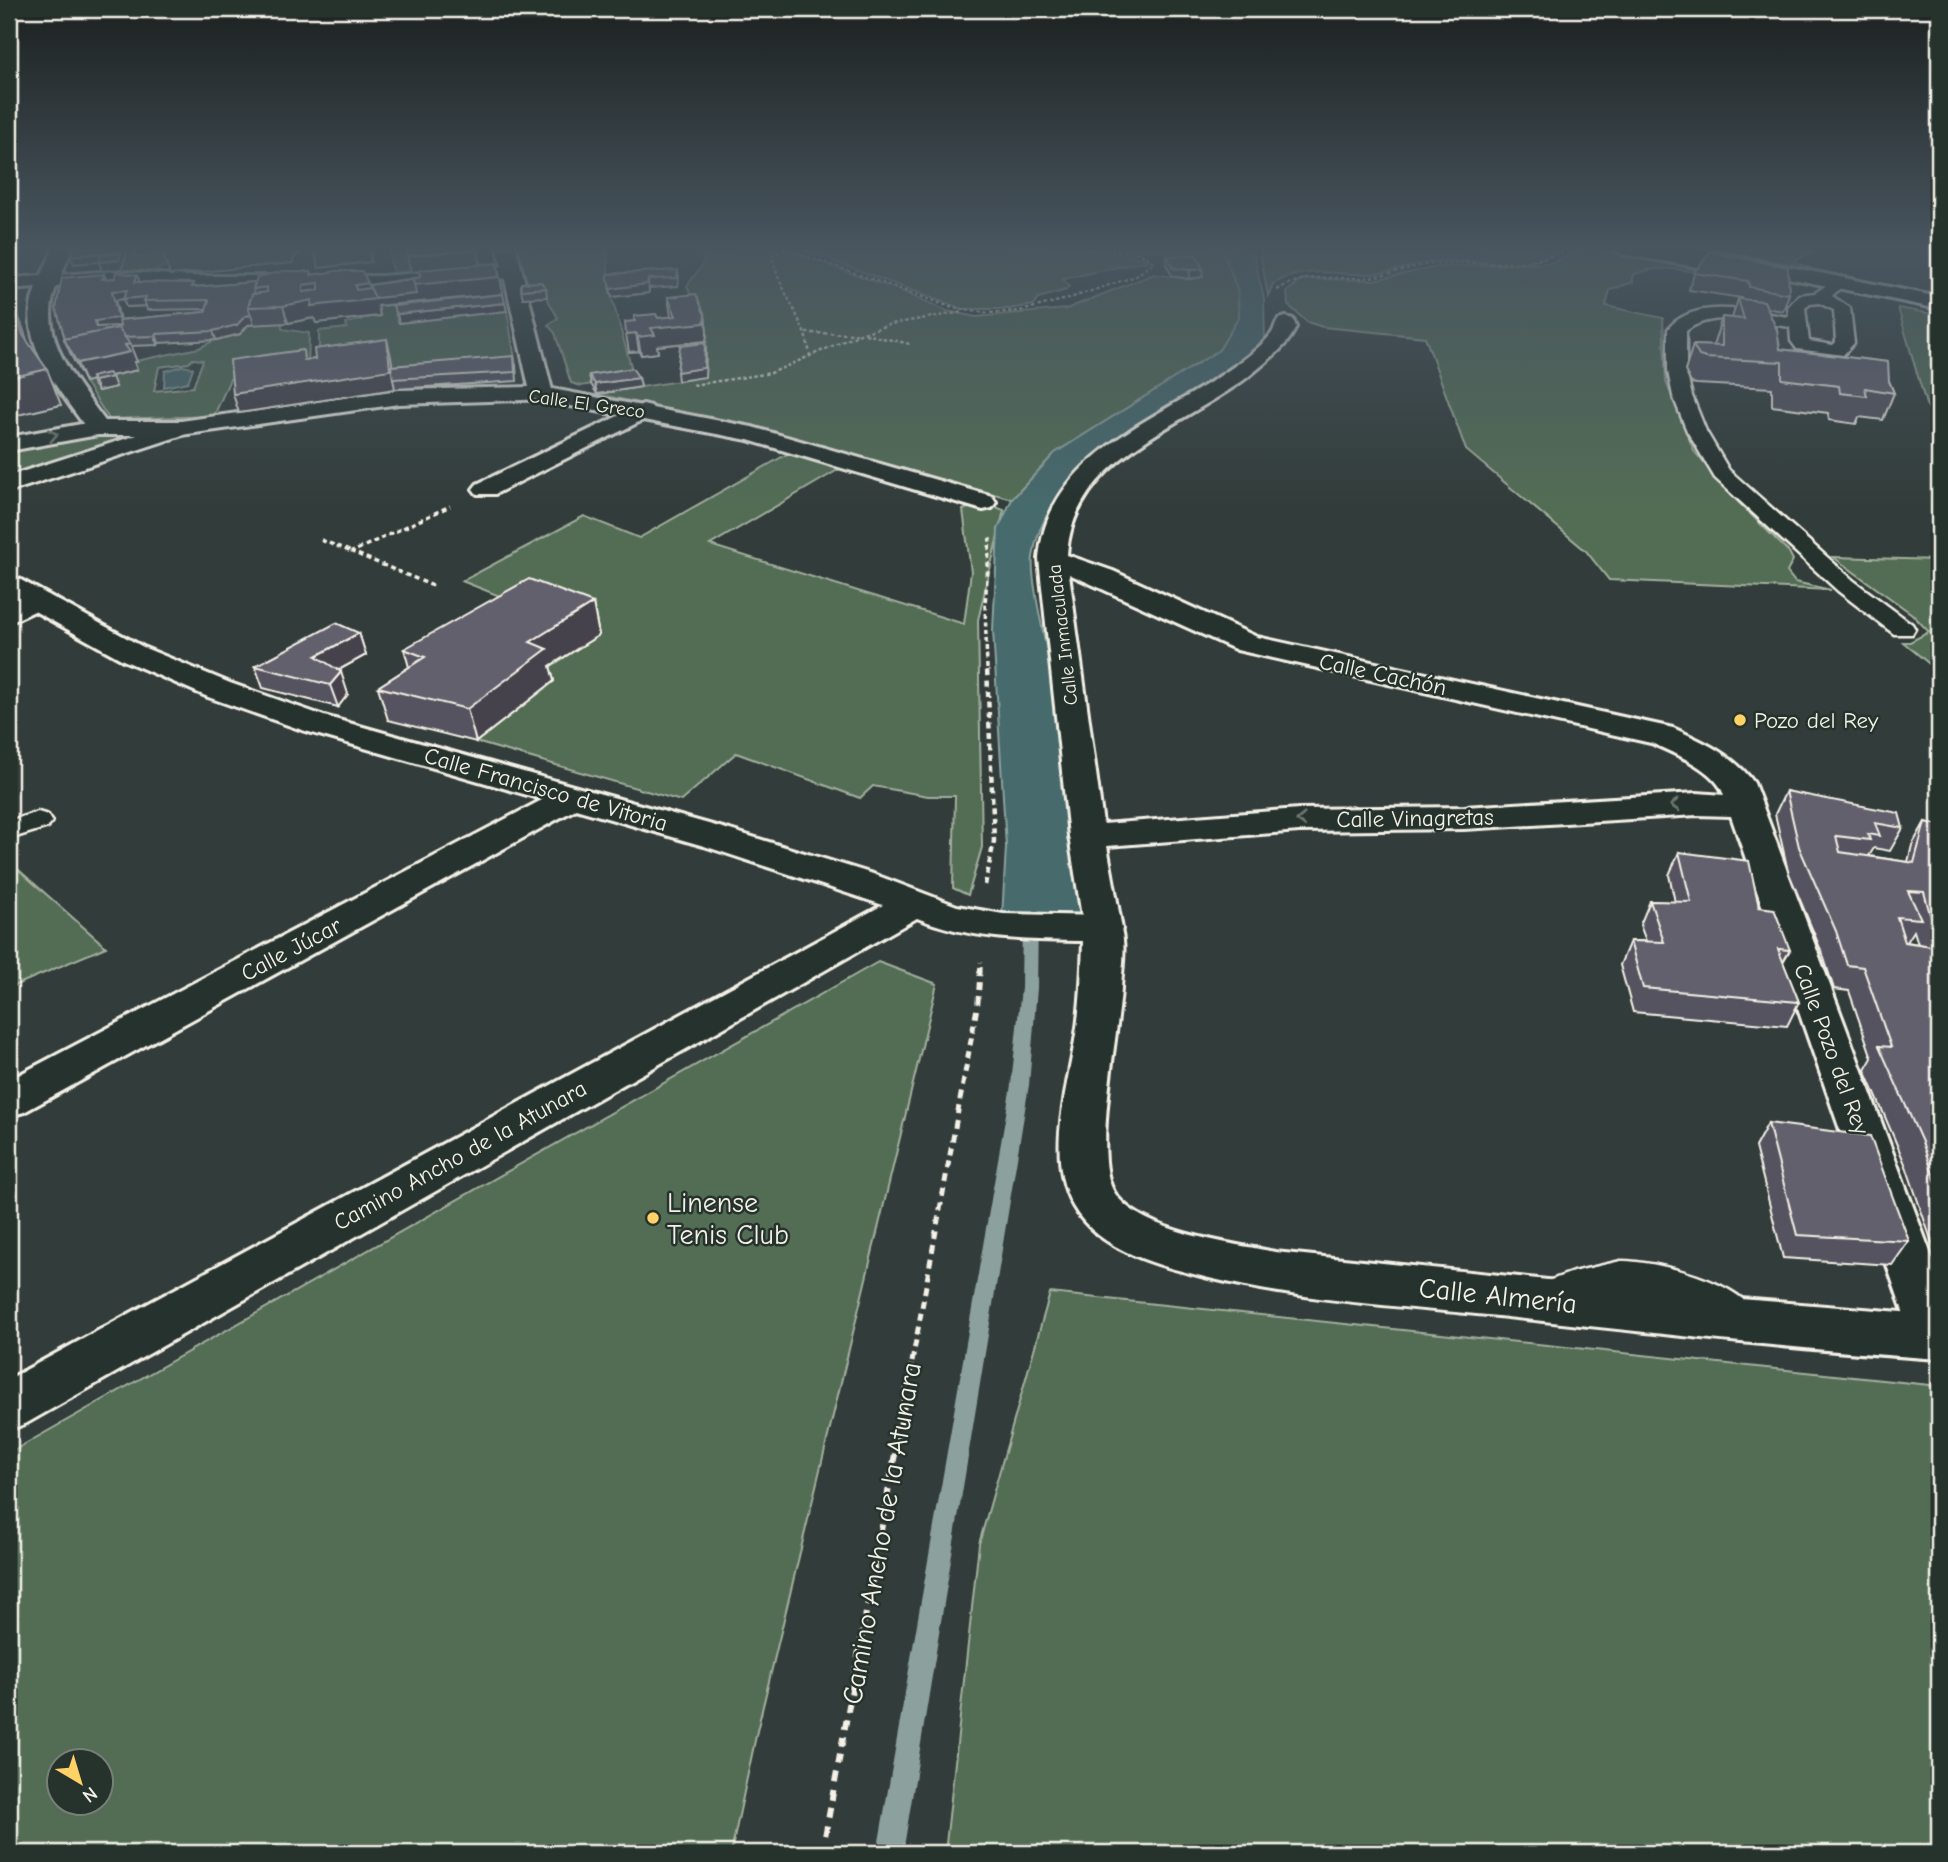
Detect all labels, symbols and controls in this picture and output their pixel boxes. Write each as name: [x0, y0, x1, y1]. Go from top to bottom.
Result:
street label: Calle El Greco: [527, 385, 646, 423]
one-way arrow: [47, 428, 59, 443]
street label: Calle Inmaculada: [1043, 563, 1083, 707]
street label: Calle Cachón: [1317, 648, 1449, 701]
place label: Pozo del Rey: [1754, 707, 1879, 734]
marker: Pozo del Rey: [1732, 712, 1748, 728]
street label: Calle Francisco de Vitoria: [421, 742, 671, 837]
one-way arrow: [1669, 797, 1680, 812]
street label: Calle Vinagretas: [1336, 804, 1494, 833]
one-way arrow: [1295, 813, 1306, 828]
street label: Calle Júcar: [237, 911, 347, 987]
street label: Calle Pozo del Rey: [1788, 960, 1875, 1139]
street label: Camino Ancho de la Atunara: [329, 1075, 591, 1236]
place label: Linense Tenis Club: [667, 1187, 789, 1251]
marker: Linense Tenis Club: [645, 1210, 661, 1226]
street label: Calle Almería: [1417, 1272, 1579, 1320]
street label: Camino Ancho de la Atunara: [836, 1360, 928, 1707]
north arrow: [46, 1746, 116, 1816]
text: N: [78, 1782, 102, 1807]

